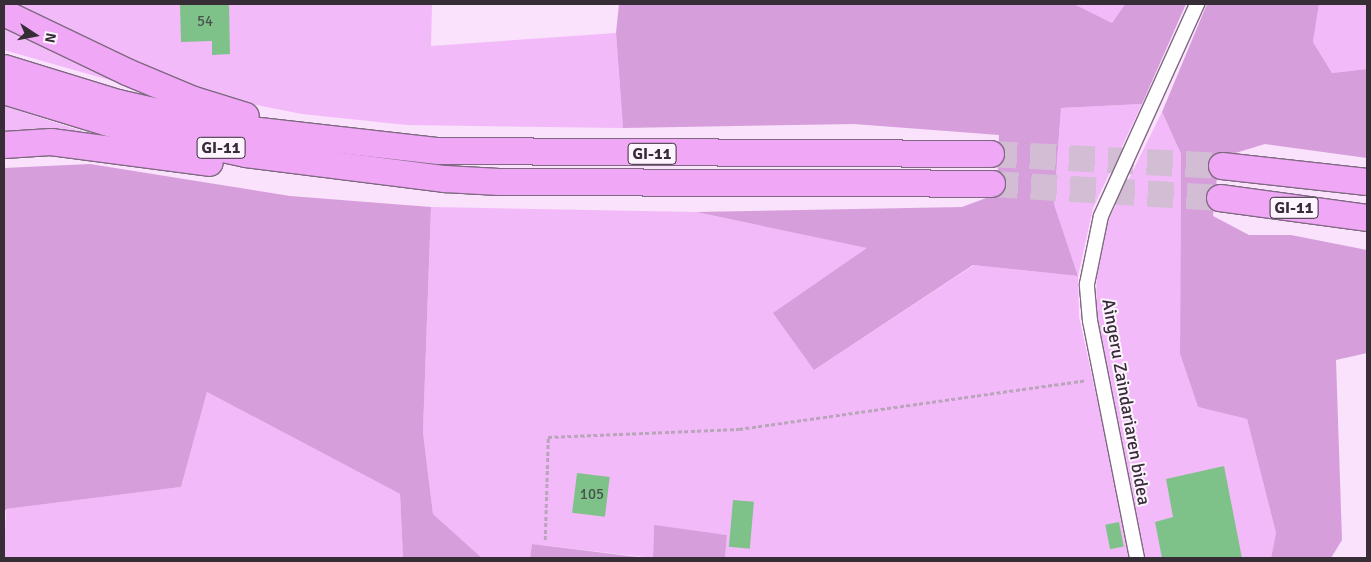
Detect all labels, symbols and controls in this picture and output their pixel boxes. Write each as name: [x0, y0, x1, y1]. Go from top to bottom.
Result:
north arrow: [10, 10, 60, 60]
house number: 54: [197, 13, 213, 31]
text: N: [41, 32, 59, 44]
road number: GI-11: [196, 134, 246, 162]
road number: GI-11: [627, 140, 677, 168]
road number: GI-11: [1269, 194, 1319, 222]
street label: Aingeru Zaindariaren bidea: [1097, 297, 1155, 507]
house number: 105: [580, 486, 604, 504]

